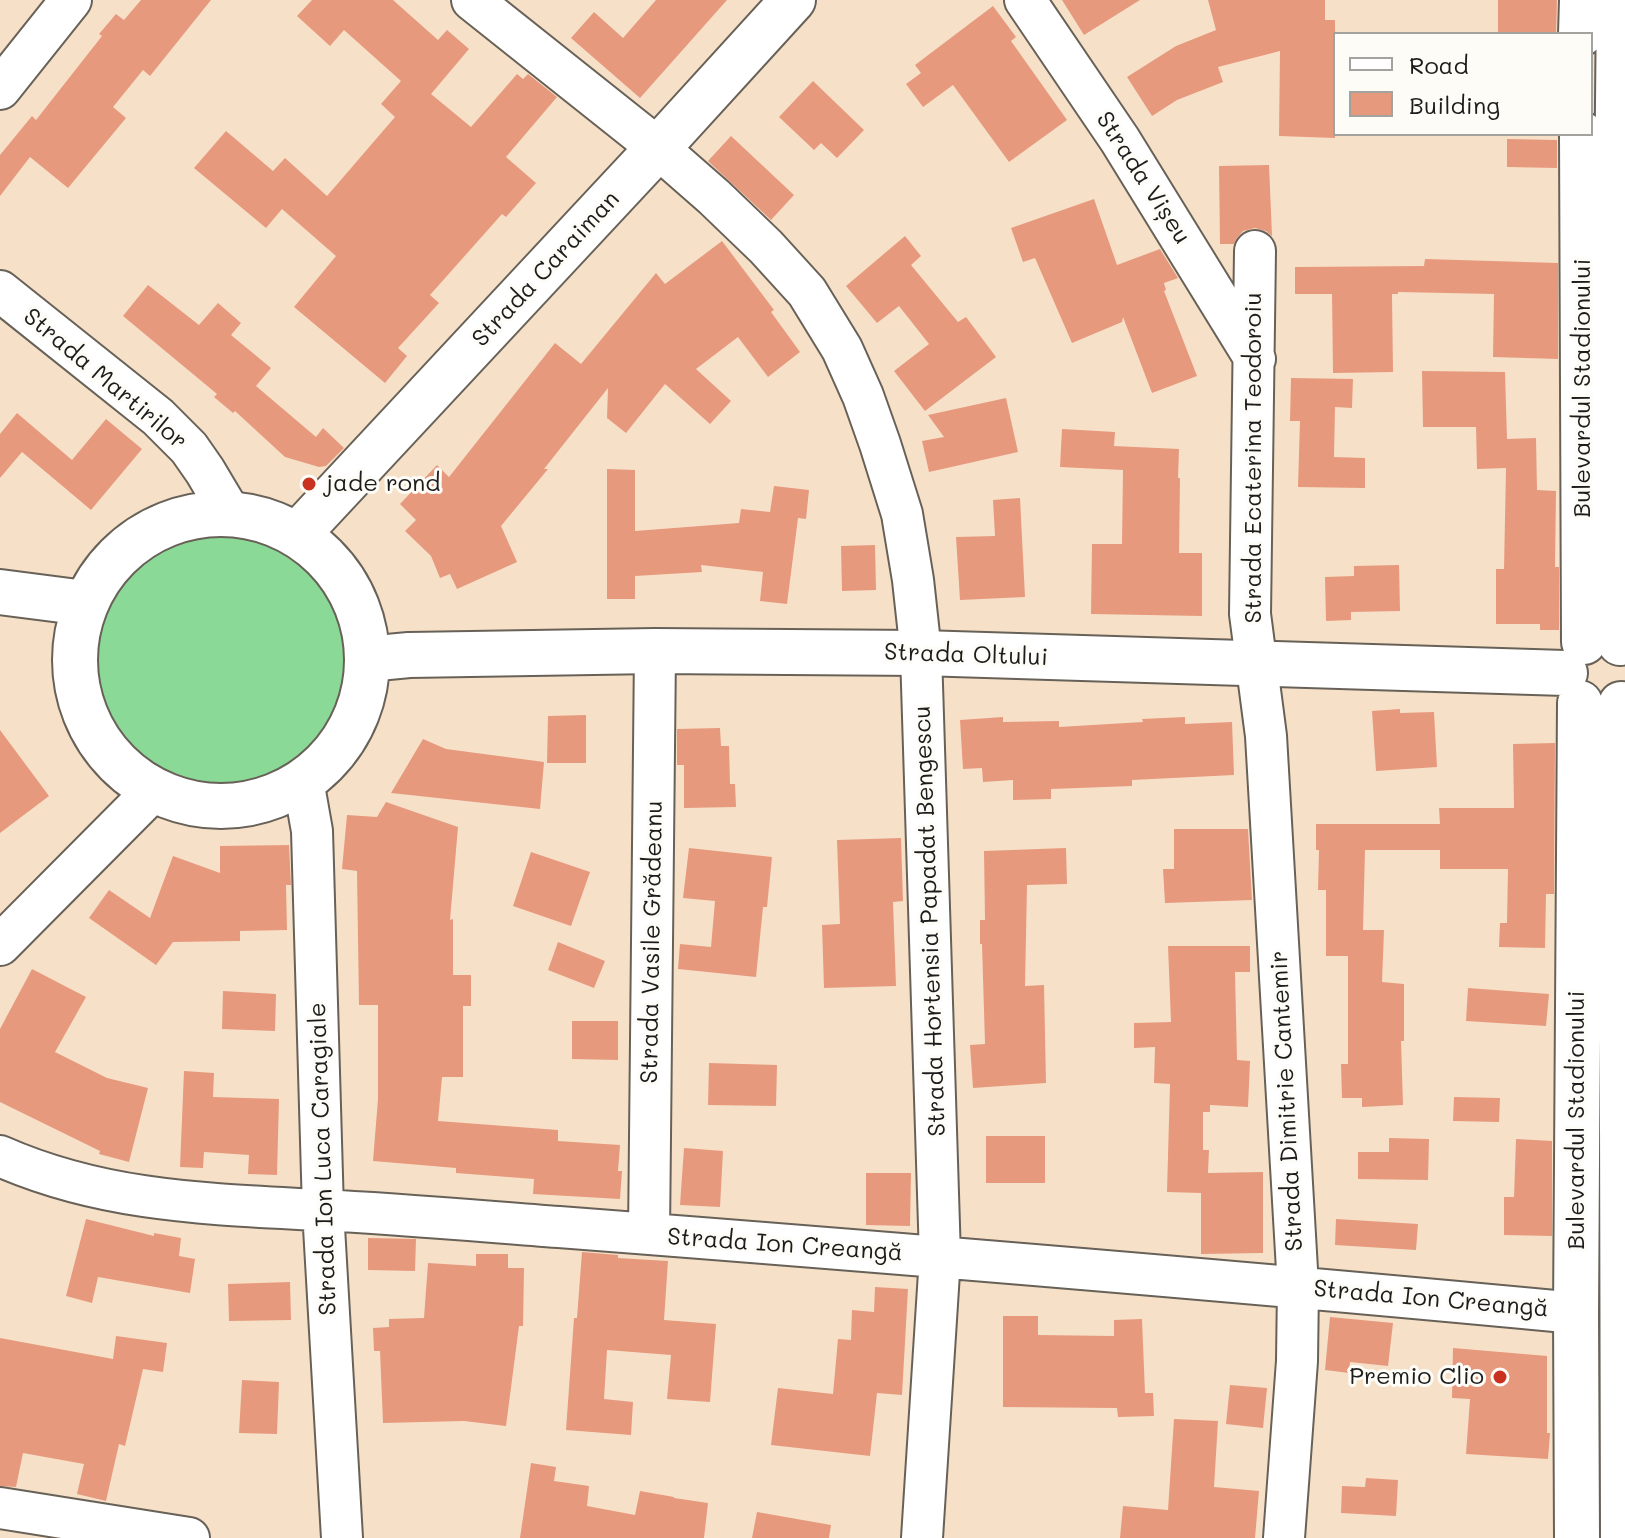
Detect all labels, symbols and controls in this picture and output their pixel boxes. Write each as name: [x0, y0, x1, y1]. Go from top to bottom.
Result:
legend: [1333, 32, 1593, 136]
text: Road: [1409, 49, 1469, 80]
text: Building: [1409, 89, 1500, 120]
street label: Strada Vișeu: [1090, 106, 1196, 250]
street label: Strada Caraiman: [466, 185, 626, 353]
street label: Bulevardul Stadionului: [1569, 258, 1597, 518]
street label: Strada Ecaterina Teodoroiu: [1240, 292, 1268, 624]
street label: Strada Martirilor: [17, 302, 193, 456]
place label: jade rond: [325, 470, 441, 498]
marker: jade rond: [300, 475, 318, 493]
street label: Strada Oltului: [883, 638, 1049, 672]
street label: Strada Hortensia Papadat Bengescu: [908, 705, 952, 1137]
street label: Strada Vasile Grădeanu: [635, 800, 669, 1084]
street label: Strada Dimitrie Cantemir: [1265, 950, 1309, 1252]
street label: Bulevardul Stadionului: [1563, 990, 1591, 1250]
street label: Strada Ion Luca Caragiale: [303, 1002, 343, 1316]
street label: Strada Ion Creangă: [666, 1222, 904, 1268]
street label: Strada Ion Creangă: [1312, 1274, 1550, 1324]
place label: Premio Clio: [1349, 1363, 1484, 1391]
marker: Premio Clio: [1491, 1368, 1509, 1386]

